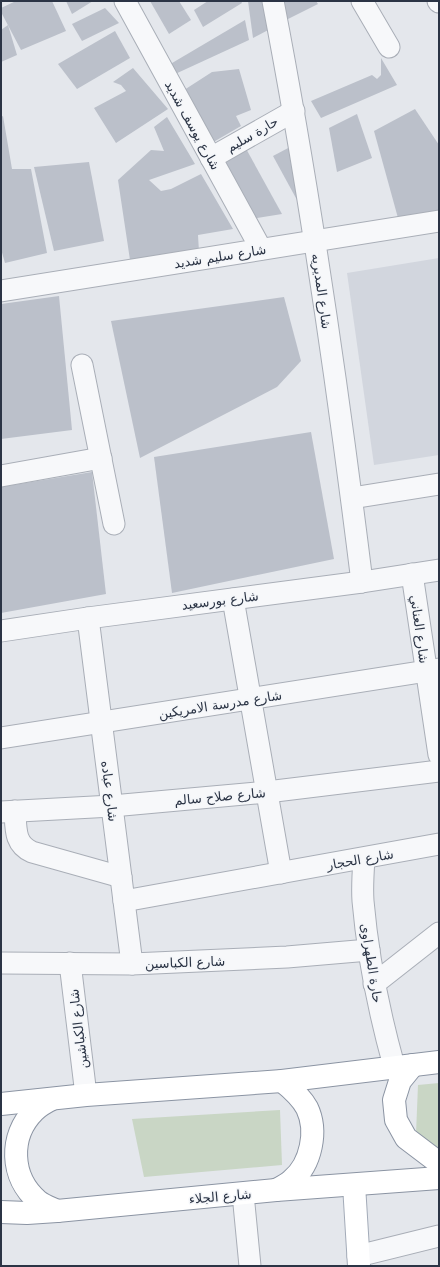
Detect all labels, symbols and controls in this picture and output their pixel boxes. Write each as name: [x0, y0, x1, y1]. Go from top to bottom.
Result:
street label: شارع يوسف شديد: [161, 78, 223, 173]
street label: حارة سليم: [224, 114, 281, 156]
street label: شارع سليم شديد: [173, 242, 267, 272]
street label: شارع المديريه: [308, 252, 334, 330]
street label: شارع بورسعيد: [181, 588, 260, 614]
street label: شارع العناني: [406, 594, 432, 665]
street label: شارع مدرسة الامريكين: [157, 687, 283, 723]
street label: شارع عباده: [97, 760, 121, 823]
street label: شارع صلاح سالم: [174, 785, 267, 809]
street label: شارع الحجار: [325, 846, 395, 874]
street label: حارة الطهراوى: [357, 922, 385, 1004]
street label: شارع الكباسين: [145, 954, 225, 972]
street label: شارع الكباشين: [66, 988, 92, 1070]
street label: شارع الجلاء: [188, 1186, 252, 1208]

